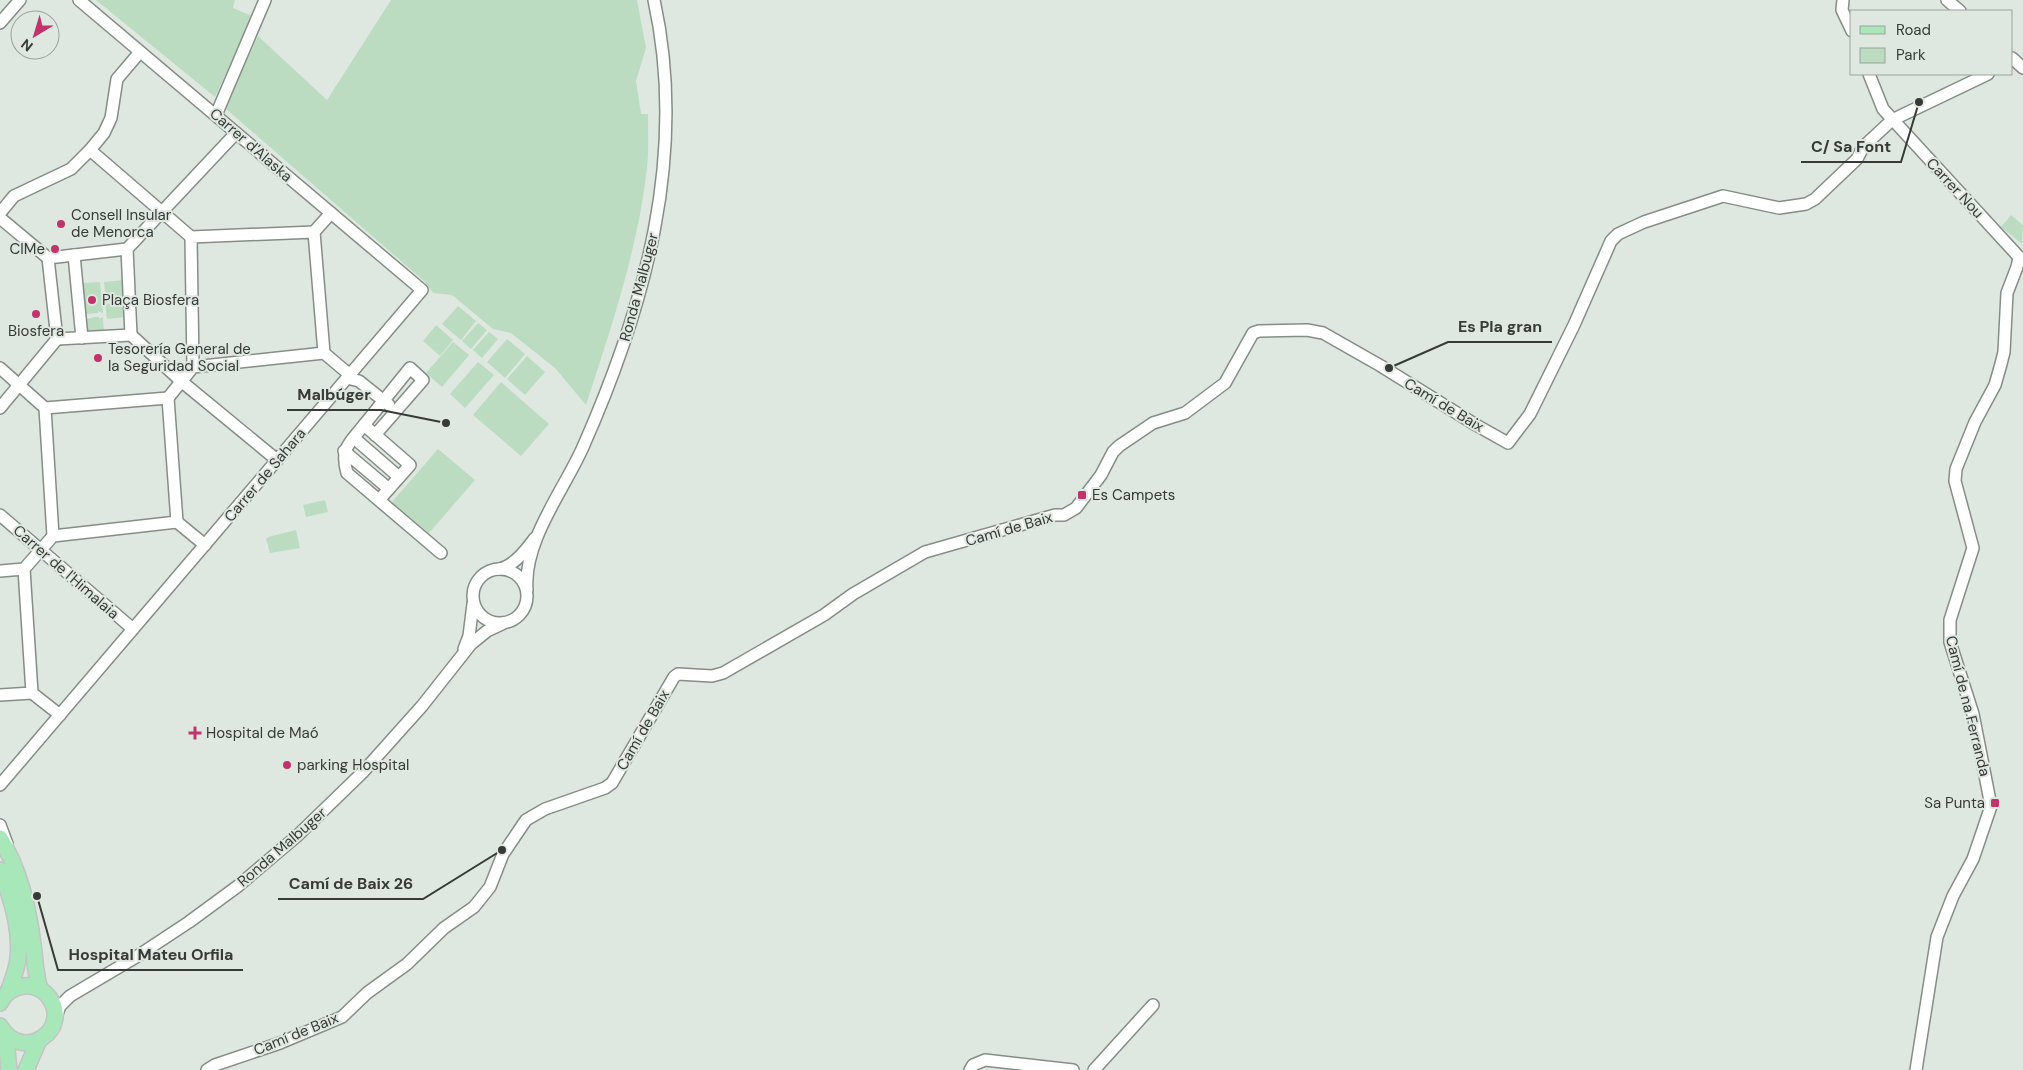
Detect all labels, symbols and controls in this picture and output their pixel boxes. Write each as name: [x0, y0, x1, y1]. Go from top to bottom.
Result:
north arrow: [10, 10, 60, 60]
legend: [1850, 10, 2013, 75]
text: Road: [1896, 20, 1931, 40]
text: N: [17, 35, 37, 55]
text: Park: [1896, 45, 1926, 65]
street label: Carrer d'Alaska: [205, 104, 297, 186]
callout: C/ Sa Font: [1801, 131, 1901, 162]
text: C/ Sa Font: [1811, 136, 1891, 157]
street label: Carrer Nou: [1922, 154, 1988, 222]
place label: Consell Insular de Menorca: [71, 205, 172, 242]
marker: Consell Insular de Menorca: [55, 218, 67, 230]
street label: Ronda Malbuger: [615, 230, 663, 344]
place label: CIMe: [10, 239, 45, 259]
marker: CIMe: [49, 243, 61, 255]
place label: Plaça Biosfera: [102, 290, 199, 310]
marker: Plaça Biosfera: [86, 294, 98, 306]
marker: Biosfera: [30, 308, 42, 320]
callout: Es Pla gran: [1448, 311, 1552, 342]
text: Es Pla gran: [1458, 316, 1542, 337]
place label: Biosfera: [8, 321, 64, 341]
place label: Tesorería General de la Seguridad Social: [108, 339, 251, 376]
marker: Tesorería General de la Seguridad Social: [92, 352, 104, 364]
street label: Camí de Baix: [1400, 373, 1488, 437]
callout: Malbúger: [287, 379, 381, 410]
text: Malbúger: [297, 384, 371, 405]
street label: Carrer de Sahara: [220, 424, 310, 526]
place label: Es Campets: [1092, 485, 1175, 505]
marker: Es Campets: [1076, 489, 1088, 501]
street label: Camí de Baix: [963, 507, 1055, 551]
street label: Carrer de l'Himalaia: [9, 520, 123, 624]
street label: Camí de na Ferranda: [1941, 634, 1995, 778]
street label: Camí de Baix: [612, 686, 674, 774]
place label: Hospital de Maó: [206, 723, 319, 743]
marker: Hospital de Maó: [188, 726, 202, 740]
place label: parking Hospital: [297, 755, 409, 775]
marker: parking Hospital: [281, 759, 293, 771]
place label: Sa Punta: [1924, 793, 1985, 813]
marker: Sa Punta: [1989, 797, 2001, 809]
street label: Ronda Malbuger: [233, 803, 331, 891]
callout: Camí de Baix 26: [278, 868, 423, 899]
text: Camí de Baix 26: [289, 873, 413, 894]
callout: Hospital Mateu Orfila: [58, 939, 243, 970]
text: Hospital Mateu Orfila: [69, 944, 233, 965]
street label: Camí de Baix: [251, 1008, 342, 1060]

